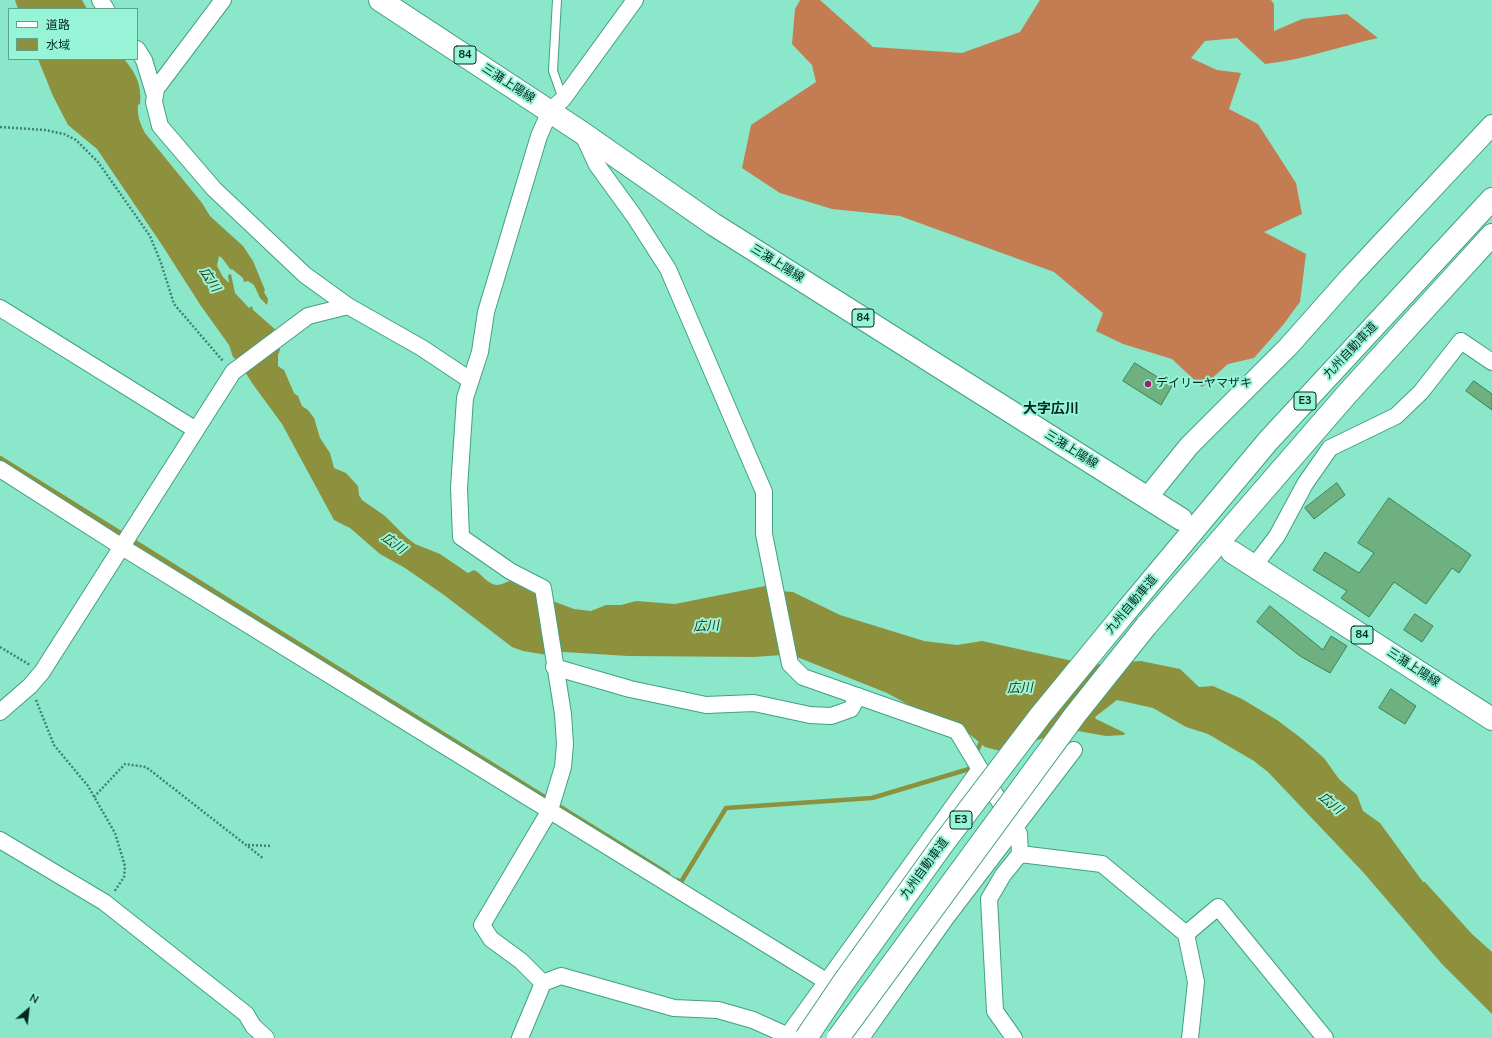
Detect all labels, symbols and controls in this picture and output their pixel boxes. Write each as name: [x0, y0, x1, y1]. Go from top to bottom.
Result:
legend: [8, 8, 138, 60]
text: 道路: [46, 17, 70, 33]
text: 水域: [46, 37, 70, 53]
road number: 84: [454, 46, 476, 64]
street label: 三潴上陽線: [479, 62, 537, 106]
street label: 三潴上陽線: [748, 242, 806, 286]
water label: 広川: [195, 265, 223, 295]
road number: 84: [852, 309, 874, 327]
street label: 九州自動車道: [1321, 320, 1381, 382]
place label: デイリーヤマザキ: [1156, 377, 1252, 391]
marker: デイリーヤマザキ: [1143, 379, 1153, 389]
road number: E3: [1294, 392, 1316, 410]
district label: 大字広川: [1023, 402, 1079, 418]
street label: 三潴上陽線: [1042, 428, 1100, 472]
water label: 広川: [378, 530, 408, 558]
street label: 九州自動車道: [1103, 573, 1161, 637]
water label: 広川: [693, 619, 719, 635]
road number: 84: [1351, 626, 1373, 644]
street label: 三潴上陽線: [1384, 646, 1442, 690]
water label: 広川: [1007, 681, 1033, 697]
water label: 広川: [1315, 790, 1345, 818]
road number: E3: [950, 811, 972, 829]
street label: 九州自動車道: [898, 836, 952, 902]
north arrow: [8, 990, 48, 1030]
text: N: [27, 990, 41, 1008]

